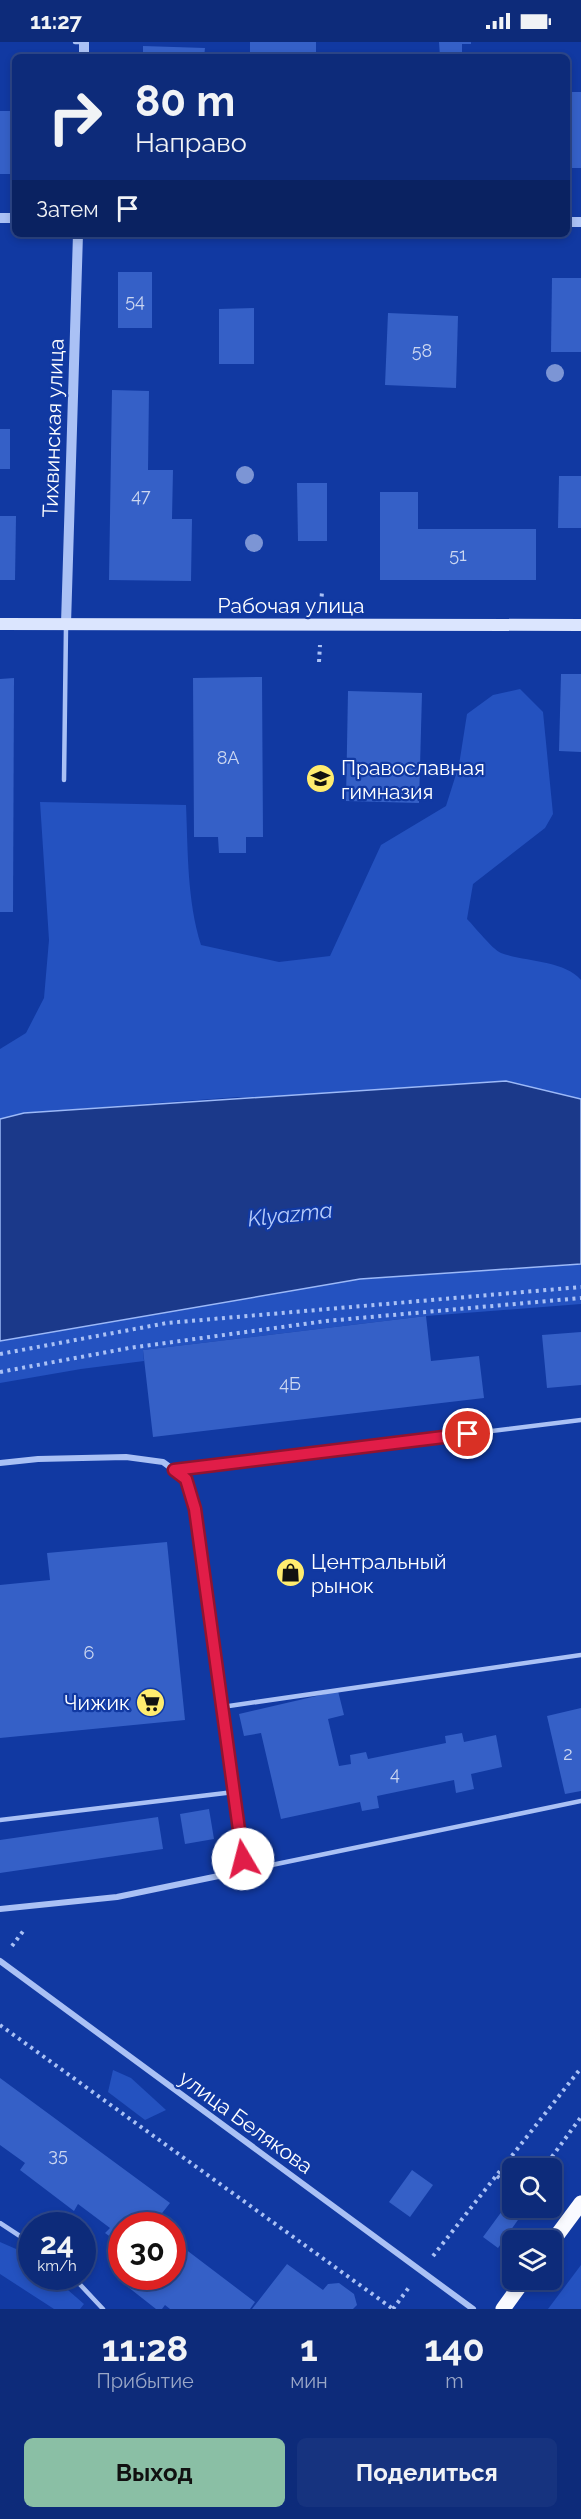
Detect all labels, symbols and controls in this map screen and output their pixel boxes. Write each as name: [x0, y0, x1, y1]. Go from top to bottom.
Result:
text: 11:27: [30, 8, 82, 34]
text: 80 m: [135, 77, 235, 126]
icon: right: [36, 78, 114, 156]
text: Направо: [135, 127, 247, 158]
icon: arrive: [111, 192, 144, 225]
text: Затем: [36, 196, 99, 222]
house number: 54: [125, 290, 145, 311]
street label: Тихвинская улица: [37, 338, 69, 518]
house number: 58: [412, 340, 432, 361]
house number: 47: [131, 485, 151, 506]
house number: 51: [449, 544, 467, 565]
street label: Рабочая улица: [218, 593, 365, 618]
house number: 8А: [217, 747, 239, 768]
place label: Православная гимназия: [341, 755, 485, 804]
school or university icon: Православная гимназия: [304, 763, 336, 795]
water label: Klyazma: [246, 1197, 334, 1231]
house number: 4Б: [279, 1373, 301, 1394]
pin: [442, 1408, 493, 1459]
icon: arrive: [451, 1417, 484, 1450]
place label: Центральный рынок: [311, 1549, 447, 1598]
shop icon: Центральный рынок: [274, 1557, 306, 1589]
house number: 6: [84, 1642, 95, 1663]
supermarket icon: Чижик: [135, 1686, 167, 1718]
place label: Чижик: [64, 1690, 130, 1715]
house number: 2: [563, 1743, 573, 1764]
house number: 4: [390, 1763, 400, 1784]
position arrow: [211, 1827, 275, 1891]
street label: улица Белякова: [174, 2065, 318, 2179]
house number: 35: [48, 2144, 68, 2165]
map controls: [502, 2158, 562, 2290]
button: search: [502, 2158, 562, 2218]
speed limit sign: 30: [108, 2212, 186, 2290]
text: 24: [40, 2226, 74, 2261]
button: layers: [502, 2230, 562, 2290]
text: km/h: [37, 2257, 77, 2275]
text: 11:28: [102, 2327, 188, 2369]
text: 1: [300, 2327, 318, 2369]
text: 140: [424, 2327, 485, 2369]
text: Прибытие: [96, 2369, 194, 2393]
text: мин: [290, 2369, 328, 2393]
text: m: [445, 2369, 464, 2393]
button: Выход: [24, 2438, 285, 2507]
button: Поделиться: [297, 2438, 557, 2507]

